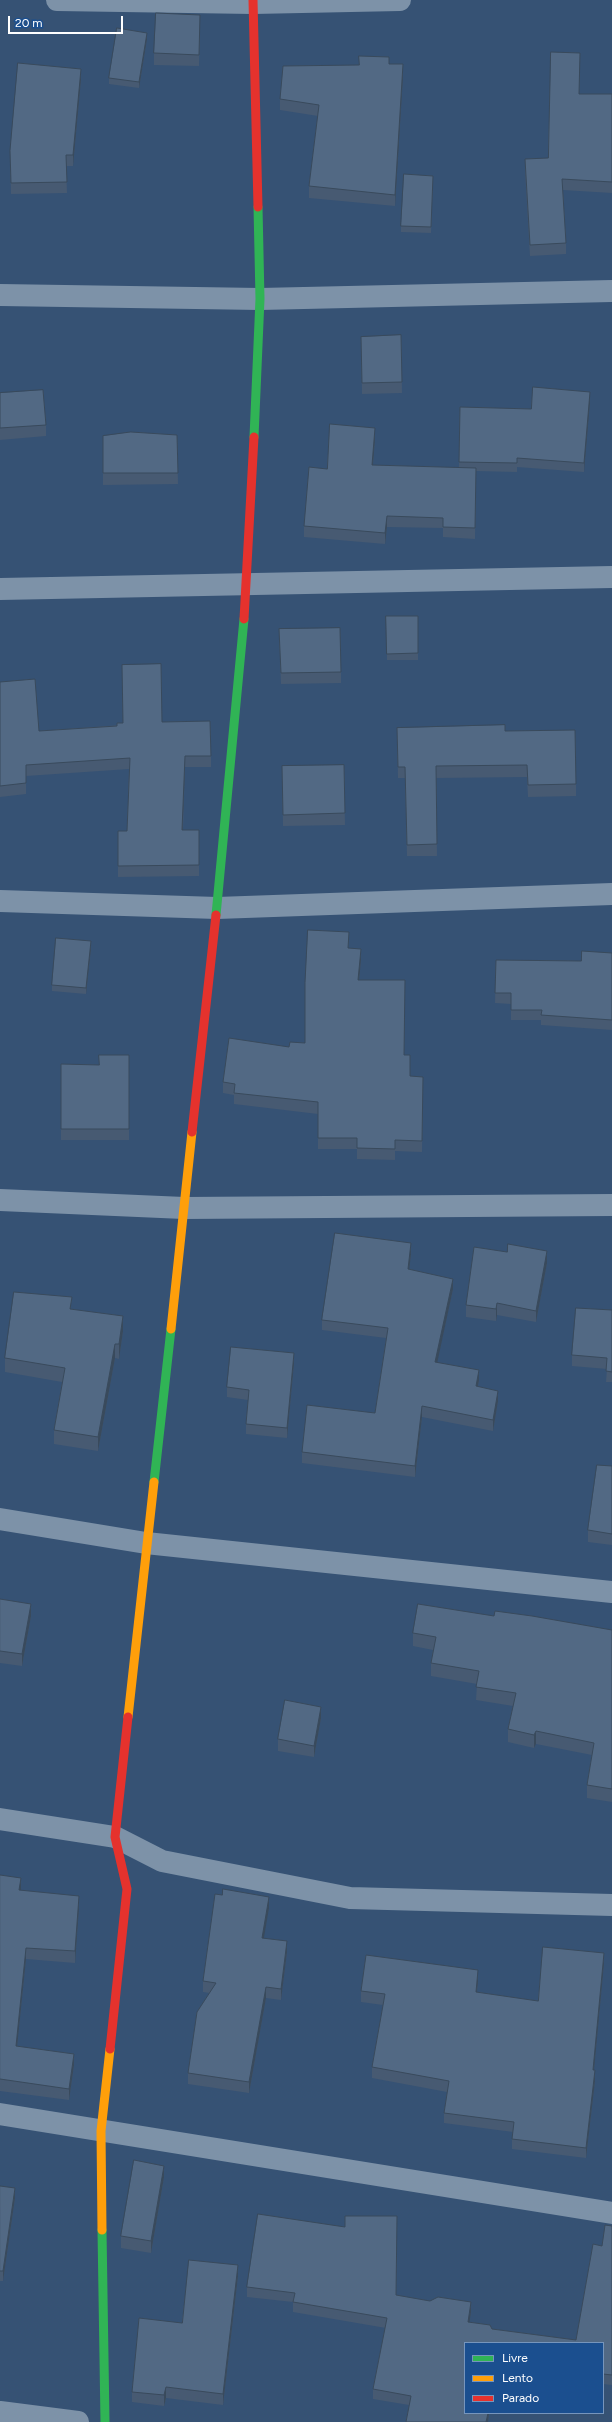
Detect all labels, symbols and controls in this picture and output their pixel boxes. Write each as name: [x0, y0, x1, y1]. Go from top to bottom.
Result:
scale bar: [10, 8, 125, 34]
text: 20 m: [15, 16, 43, 30]
legend: [464, 2342, 604, 2414]
text: Livre: [502, 2351, 528, 2365]
text: Lento: [502, 2371, 533, 2385]
text: Parado: [502, 2391, 539, 2405]

